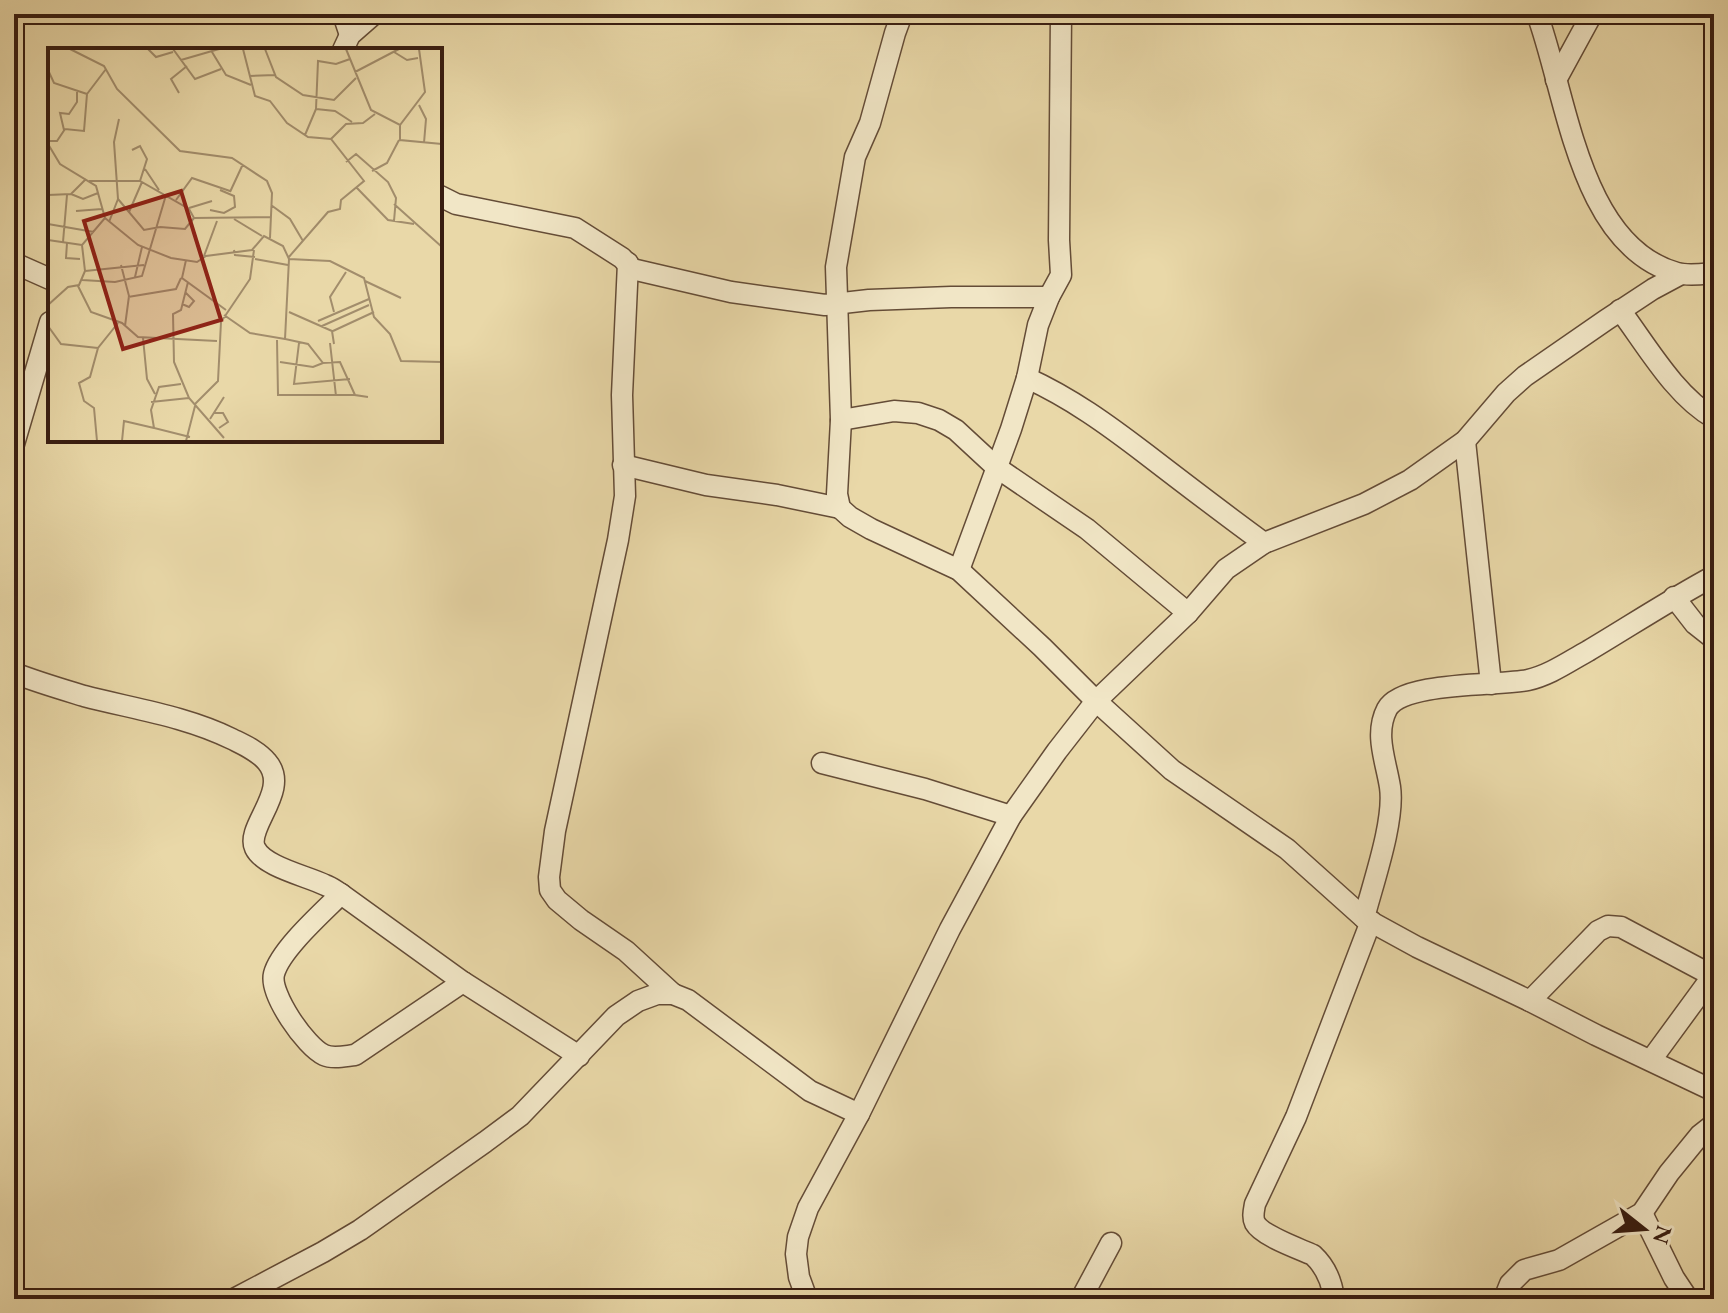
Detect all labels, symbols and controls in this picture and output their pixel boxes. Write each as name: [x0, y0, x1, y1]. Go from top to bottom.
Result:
inset map: [48, 48, 442, 442]
north arrow: [1604, 1189, 1684, 1269]
text: N: [1646, 1222, 1679, 1248]

